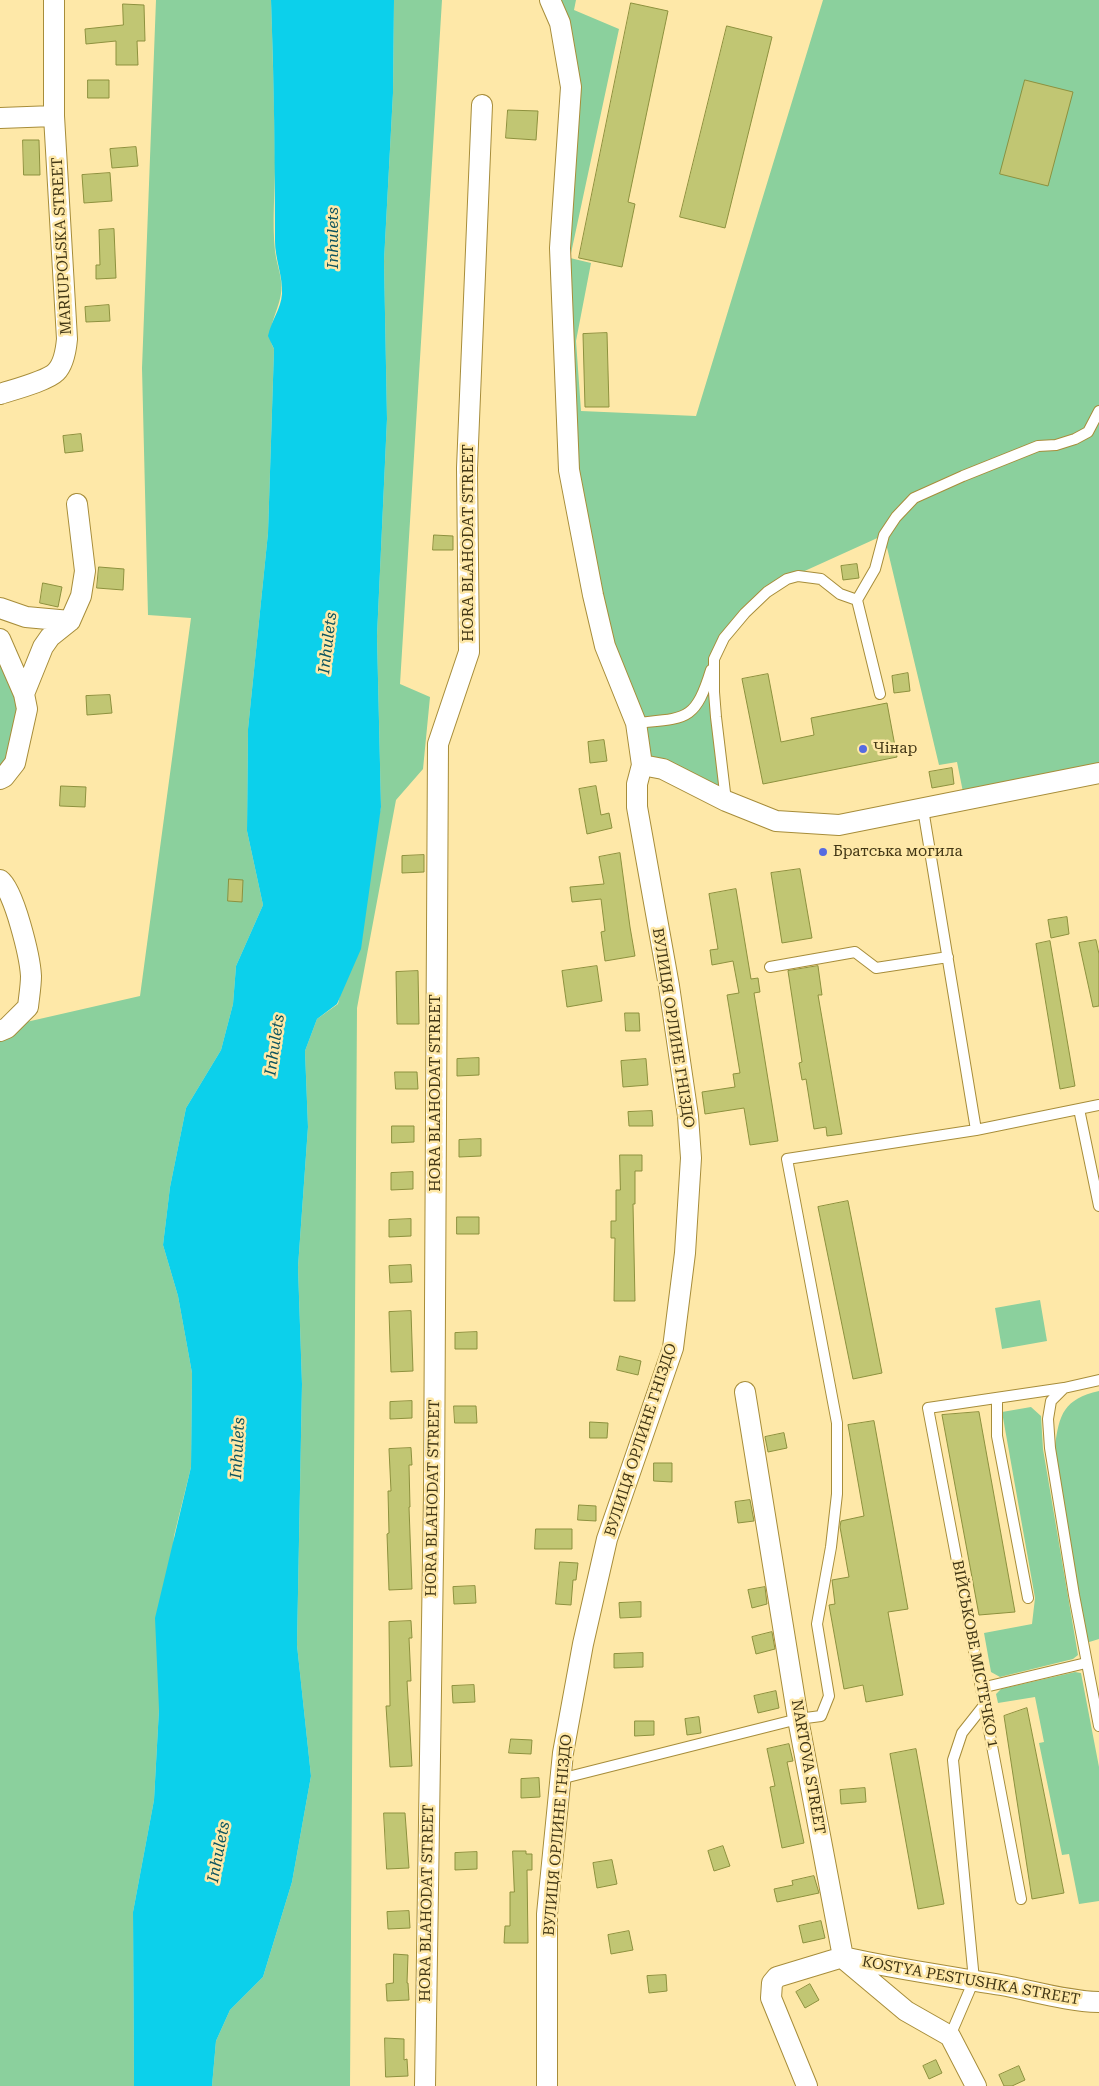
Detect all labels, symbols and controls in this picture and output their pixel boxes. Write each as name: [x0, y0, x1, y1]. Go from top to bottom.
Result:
street label: MARIUPOLSKA STREET: [48, 157, 76, 335]
water label: Inhulets: [323, 207, 343, 269]
street label: HORA BLAHODAT STREET: [460, 444, 478, 642]
water label: Inhulets: [315, 611, 341, 675]
place label: Чінар: [873, 740, 917, 758]
marker: Чінар: [857, 743, 869, 755]
place label: Братська могила: [833, 843, 963, 861]
marker: Братська могила: [817, 846, 829, 858]
street label: ВУЛИЦЯ ОРЛИНЕ ГНІЗДО: [648, 927, 698, 1129]
street label: HORA BLAHODAT STREET: [427, 994, 445, 1192]
water label: Inhulets: [261, 1013, 289, 1077]
street label: ВУЛИЦЯ ОРЛИНЕ ГНІЗДО: [601, 1341, 681, 1539]
street label: HORA BLAHODAT STREET: [422, 1399, 444, 1597]
water label: Inhulets: [227, 1417, 249, 1479]
street label: ВІЙСЬКОВЕ МІСТЕЧКО 1: [948, 1559, 1002, 1749]
street label: NARTOVA STREET: [787, 1698, 829, 1836]
street label: ВУЛИЦЯ ОРЛИНЕ ГНІЗДО: [540, 1733, 576, 1937]
street label: HORA BLAHODAT STREET: [416, 1804, 438, 2002]
water label: Inhulets: [204, 1820, 234, 1884]
street label: KOSTYA PESTUSHKA STREET: [860, 1953, 1082, 2009]

